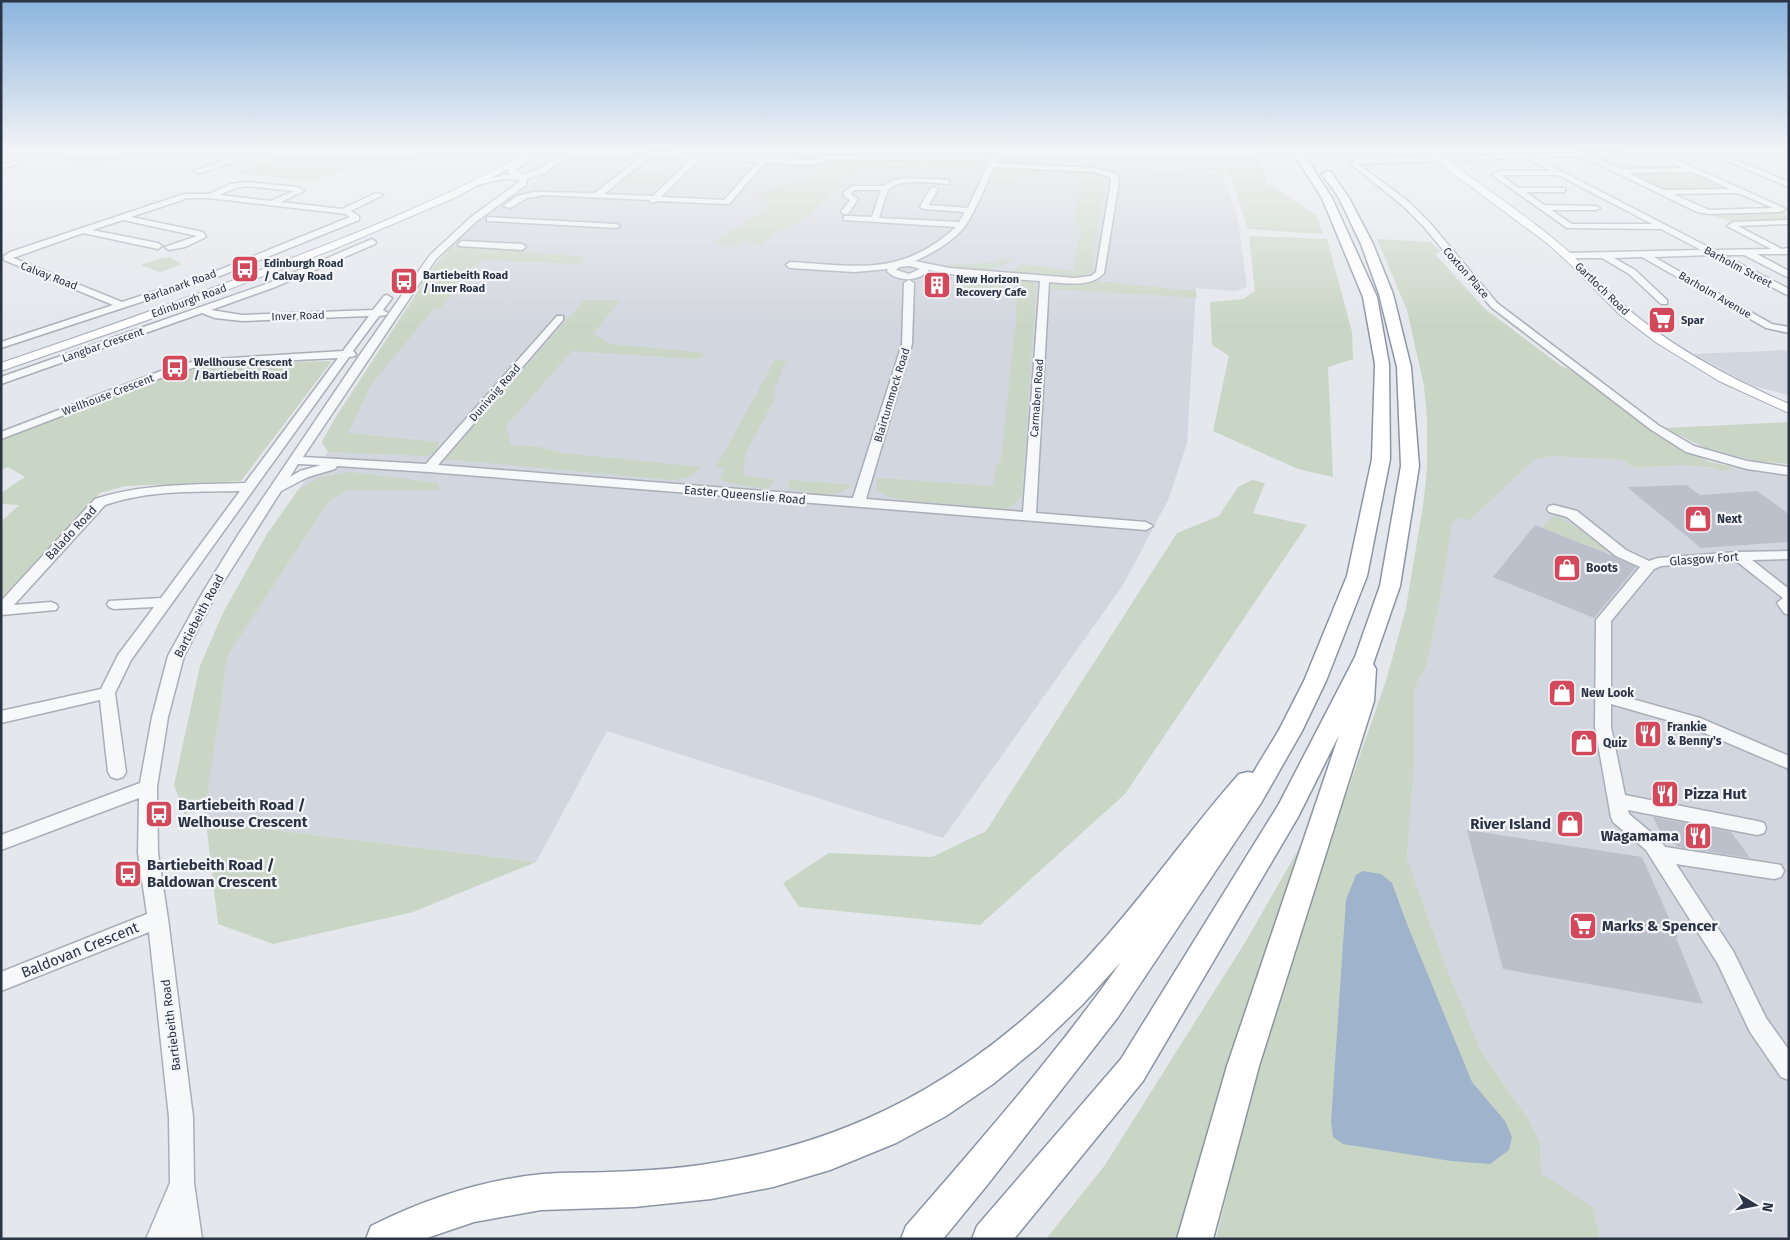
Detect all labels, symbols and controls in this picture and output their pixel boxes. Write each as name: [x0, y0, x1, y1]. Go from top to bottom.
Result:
street label: Barholm Street: [1702, 244, 1774, 290]
street label: Coxton Place: [1440, 245, 1492, 301]
bus stop icon: Edinburgh Road / Calvay Road: [230, 254, 260, 284]
place label: Edinburgh Road / Calvay Road: [264, 257, 343, 283]
street label: Calvay Road: [19, 259, 79, 293]
street label: Gartloch Road: [1572, 260, 1632, 318]
bus stop icon: Bartiebeith Road / Inver Road: [389, 266, 419, 296]
street label: Barlanark Road: [142, 267, 218, 305]
place label: Bartiebeith Road / Inver Road: [423, 269, 508, 295]
street label: Barholm Avenue: [1676, 269, 1754, 321]
building icon: New Horizon Recovery Cafe: [922, 270, 952, 300]
place label: New Horizon Recovery Cafe: [956, 273, 1027, 299]
street label: Edinburgh Road: [150, 281, 228, 321]
supermarket icon: Spar: [1647, 305, 1677, 335]
street label: Inver Road: [271, 309, 325, 323]
place label: Spar: [1681, 314, 1705, 327]
street label: Langbar Crescent: [60, 325, 146, 365]
street label: Blairtummock Road: [871, 346, 913, 444]
bus stop icon: Wellhouse Crescent / Bartiebeith Road: [160, 353, 190, 383]
place label: Wellhouse Crescent / Bartiebeith Road: [194, 356, 293, 382]
street label: Carmaben Road: [1028, 358, 1046, 438]
street label: Dunivaig Road: [467, 362, 523, 424]
street label: Wellhouse Crescent: [60, 372, 156, 418]
street label: Easter Queenslie Road: [684, 483, 806, 507]
street label: Balado Road: [42, 503, 100, 563]
shop icon: Next: [1683, 504, 1713, 534]
place label: Next: [1717, 512, 1743, 526]
street label: Glasgow Fort: [1669, 550, 1740, 568]
shop icon: Boots: [1552, 553, 1582, 583]
place label: Boots: [1586, 561, 1618, 575]
street label: Bartiebeith Road: [171, 572, 227, 660]
shop icon: New Look: [1547, 678, 1577, 708]
place label: New Look: [1581, 686, 1634, 700]
restaurant icon: Frankie & Benny's: [1633, 719, 1663, 749]
place label: Frankie & Benny's: [1667, 720, 1722, 748]
shop icon: Quiz: [1569, 728, 1599, 758]
place label: Quiz: [1603, 736, 1628, 750]
restaurant icon: Pizza Hut: [1650, 779, 1680, 809]
place label: Pizza Hut: [1684, 785, 1747, 803]
place label: Bartiebeith Road / Welhouse Crescent: [178, 796, 308, 831]
bus stop icon: Bartiebeith Road / Welhouse Crescent: [144, 799, 174, 829]
shop icon: River Island: [1555, 809, 1585, 839]
place label: River Island: [1470, 815, 1551, 833]
restaurant icon: Wagamama: [1683, 821, 1713, 851]
place label: Wagamama: [1601, 827, 1679, 845]
place label: Bartiebeith Road / Baldowan Crescent: [147, 856, 277, 891]
bus stop icon: Bartiebeith Road / Baldowan Crescent: [113, 859, 143, 889]
supermarket icon: Marks & Spencer: [1568, 911, 1598, 941]
place label: Marks & Spencer: [1602, 917, 1719, 935]
street label: Baldovan Crescent: [19, 918, 142, 982]
street label: Bartiebeith Road: [158, 978, 184, 1072]
north arrow: [1730, 1180, 1780, 1230]
text: N: [1758, 1201, 1776, 1213]

